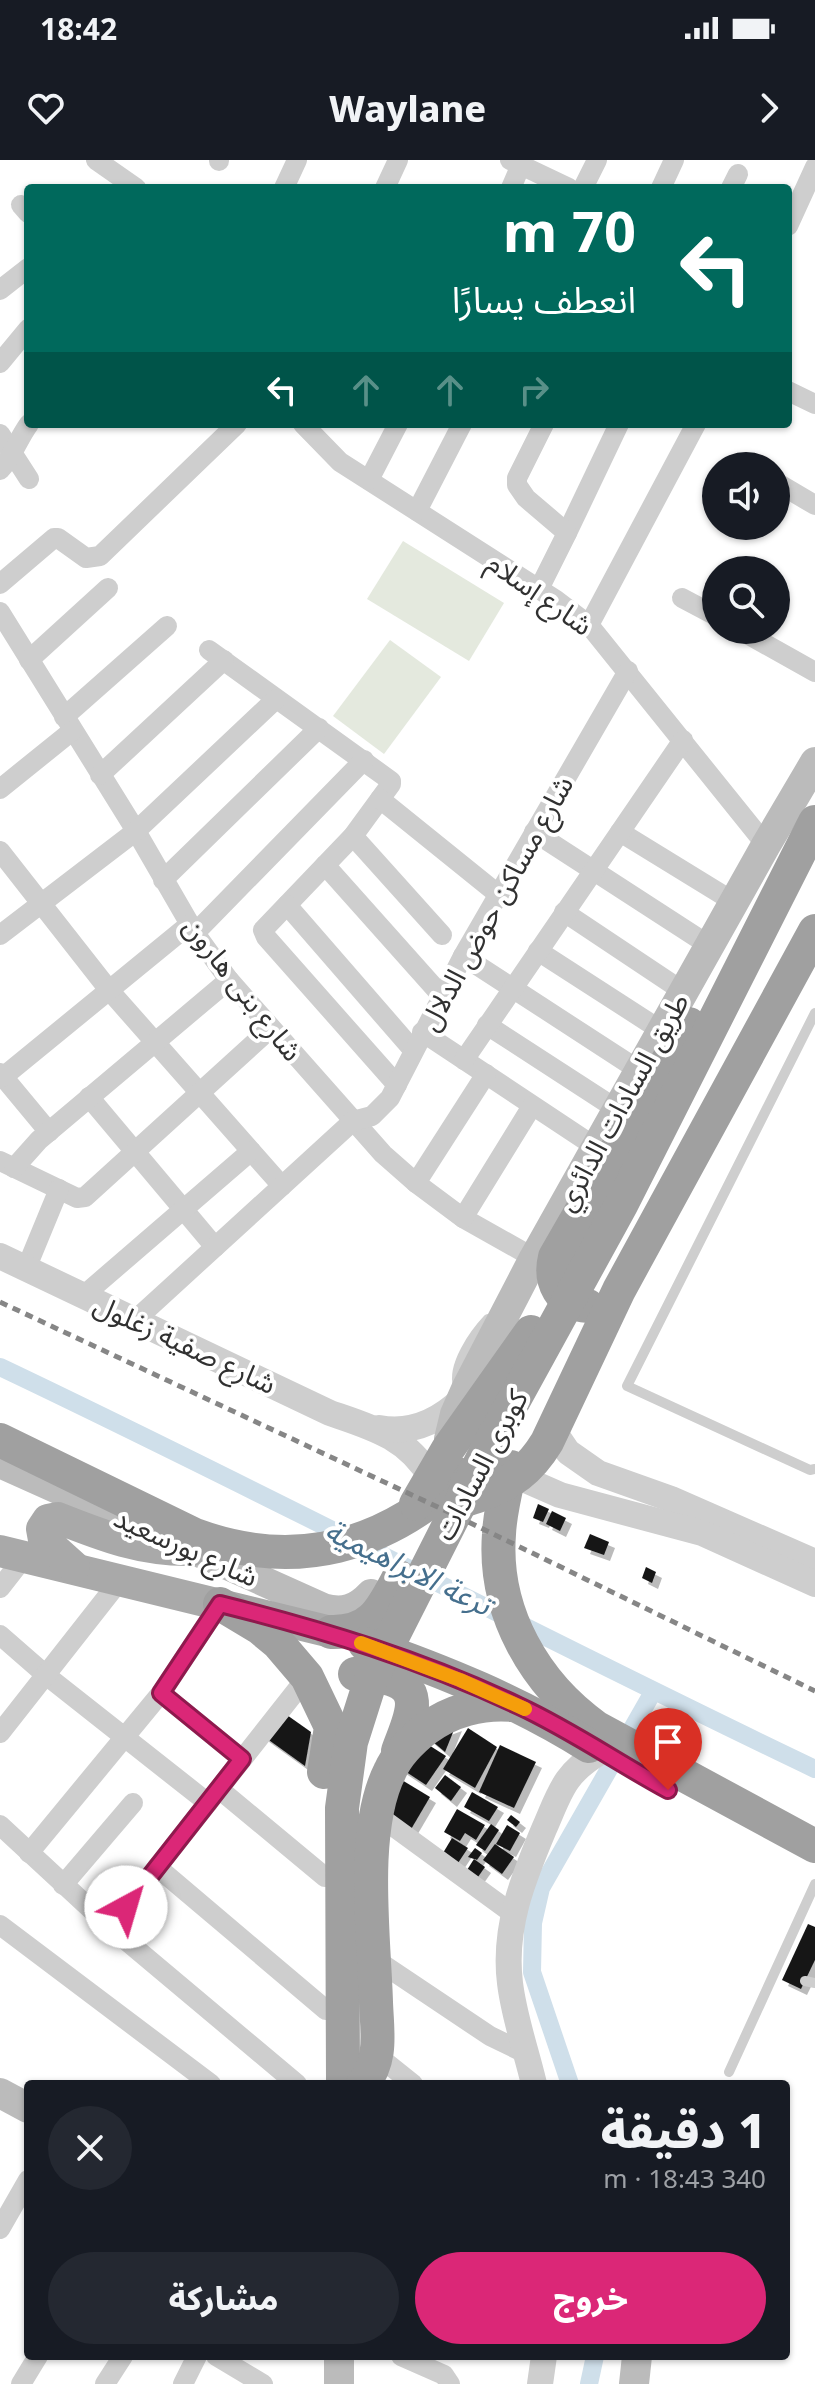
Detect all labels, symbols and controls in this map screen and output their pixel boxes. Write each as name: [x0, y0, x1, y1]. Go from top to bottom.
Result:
text: 18:42: [40, 8, 117, 49]
text: Waylane: [329, 84, 486, 133]
icon: heart: [24, 86, 68, 130]
icon: forward: [747, 86, 791, 130]
text: 70 m: [503, 192, 636, 268]
icon: left: [664, 216, 768, 320]
text: انعطف يسارًا: [452, 275, 636, 324]
icon: left: [260, 368, 304, 412]
icon: ahead: [344, 368, 388, 412]
icon: ahead: [428, 368, 472, 412]
icon: right: [512, 368, 556, 412]
map controls: [702, 452, 790, 644]
button: sound: [702, 452, 790, 540]
street label: شارع إسلام: [479, 543, 601, 646]
button: search: [702, 556, 790, 644]
street label: شارع مساكن حوض الدلال: [409, 768, 584, 1038]
street label: شارع بنى هارون: [173, 908, 312, 1070]
street label: طريق السادات الدائري: [545, 986, 700, 1219]
street label: شارع صفية زغلول: [87, 1284, 283, 1405]
street label: كوبرى السادات: [424, 1382, 536, 1547]
street label: شارع بورسعيد: [107, 1497, 264, 1597]
water label: ترعة الابراهيمية: [319, 1509, 502, 1626]
pin: [634, 1708, 702, 1790]
icon: arrive: [646, 1720, 690, 1764]
position arrow: [84, 1865, 168, 1949]
text: 1 دقيقة: [600, 2097, 766, 2162]
button: close: [48, 2106, 132, 2190]
text: 340 m · 18:43: [603, 2160, 766, 2196]
button: مشاركة: [48, 2252, 399, 2344]
button: خروج: [415, 2252, 766, 2344]

